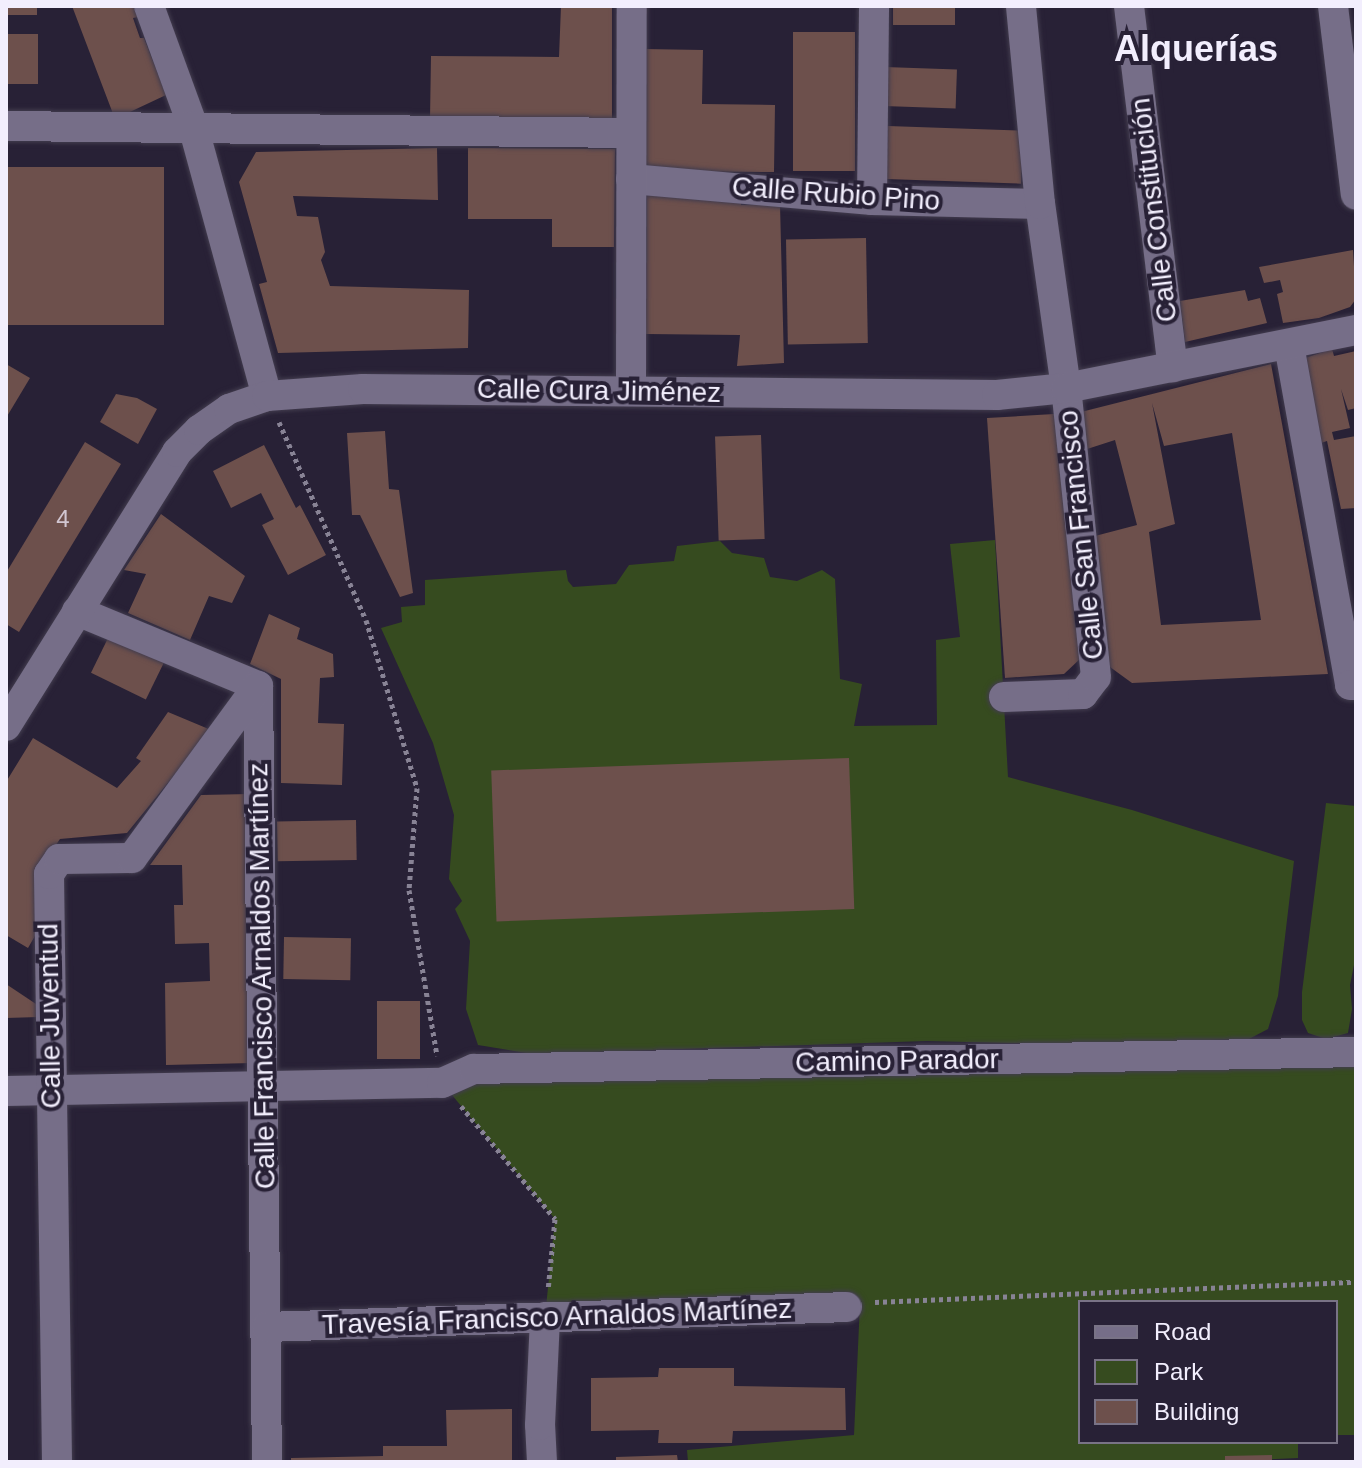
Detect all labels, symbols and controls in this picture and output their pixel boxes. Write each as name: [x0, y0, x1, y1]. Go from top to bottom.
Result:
district label: Alquerías: [1114, 27, 1278, 71]
street label: Calle Constitución: [1124, 96, 1184, 324]
street label: Calle Rubio Pino: [731, 170, 941, 218]
street label: Calle Cura Jiménez: [477, 372, 721, 410]
street label: Calle San Francisco: [1051, 409, 1111, 661]
house number: 4: [56, 505, 70, 533]
street label: Calle Francisco Arnaldos Martínez: [241, 762, 283, 1190]
street label: Calle Juventud: [32, 923, 68, 1109]
street label: Camino Parador: [795, 1042, 999, 1080]
street label: Travesía Francisco Arnaldos Martínez: [321, 1292, 793, 1342]
legend: [1078, 1300, 1338, 1444]
text: Road: [1154, 1318, 1211, 1345]
text: Park: [1154, 1358, 1203, 1385]
text: Building: [1154, 1398, 1239, 1425]

